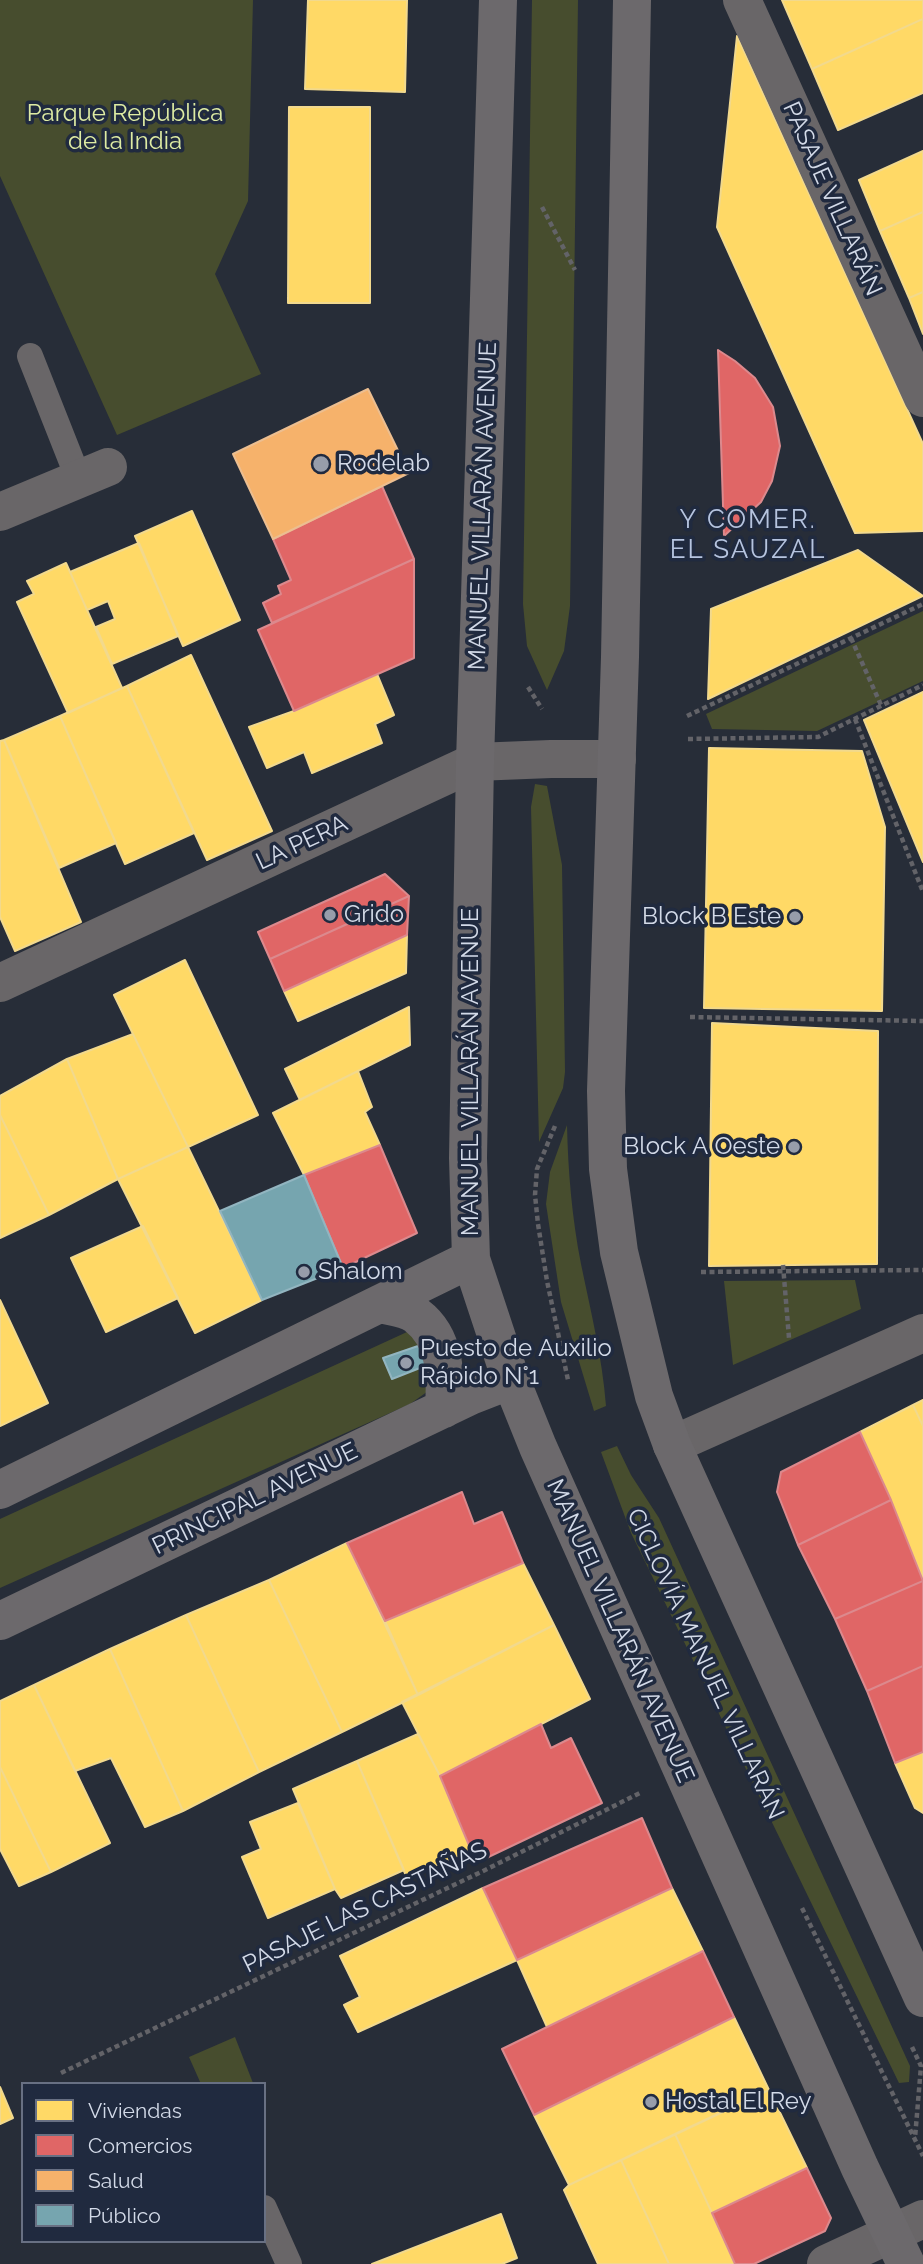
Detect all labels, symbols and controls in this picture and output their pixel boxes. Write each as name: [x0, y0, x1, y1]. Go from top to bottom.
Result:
street label: PASAJE VILLARÁN: [776, 98, 888, 300]
park label: Parque República de la India: [27, 100, 223, 156]
street label: MANUEL VILLARÁN AVENUE: [463, 341, 503, 671]
place label: Rodelab: [337, 450, 430, 478]
marker: Rodelab: [311, 454, 331, 474]
district label: Y COMER. EL SAUZAL: [671, 504, 825, 566]
street label: LA PERA: [252, 809, 352, 877]
place label: Grido: [344, 901, 404, 929]
place label: Block B Este: [642, 903, 781, 931]
marker: Grido: [322, 907, 338, 923]
street label: MANUEL VILLARÁN AVENUE: [457, 908, 485, 1236]
marker: Block B Este: [787, 909, 803, 925]
place label: Block A Oeste: [623, 1133, 780, 1161]
marker: Block A Oeste: [786, 1139, 802, 1155]
place label: Shalom: [318, 1258, 403, 1286]
marker: Shalom: [296, 1264, 312, 1280]
place label: Puesto de Auxilio Rápido N°1: [420, 1335, 612, 1391]
marker: Puesto de Auxilio Rápido N°1: [398, 1355, 414, 1371]
street label: PRINCIPAL AVENUE: [148, 1437, 362, 1561]
street label: MANUEL VILLARÁN AVENUE: [540, 1475, 700, 1787]
street label: CICLOVÍA MANUEL VILLARÁN: [620, 1504, 790, 1824]
street label: PASAJE LAS CASTAÑAS: [238, 1836, 492, 1980]
legend: [21, 2082, 266, 2243]
place label: Hostal El Rey: [665, 2088, 811, 2116]
marker: Hostal El Rey: [643, 2094, 659, 2110]
text: Viviendas: [88, 2098, 182, 2123]
text: Comercios: [88, 2133, 192, 2158]
text: Salud: [88, 2168, 143, 2193]
text: Público: [88, 2203, 161, 2228]

